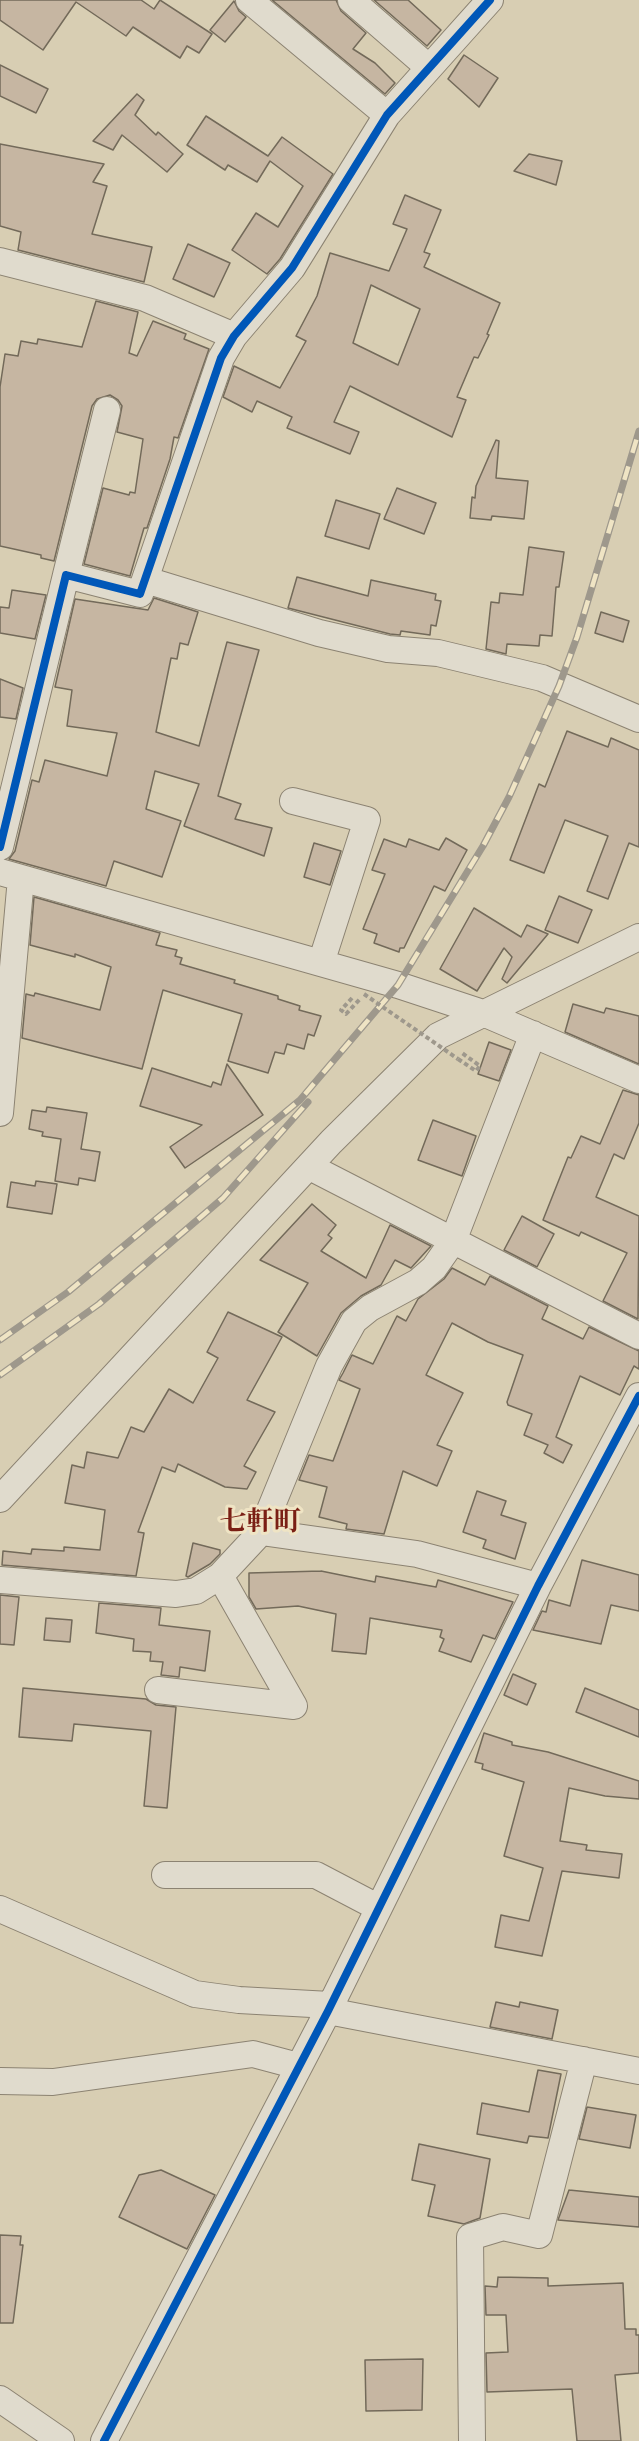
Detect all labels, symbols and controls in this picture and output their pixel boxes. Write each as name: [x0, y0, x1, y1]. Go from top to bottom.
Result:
district label: 七軒町: [220, 1507, 300, 1539]

